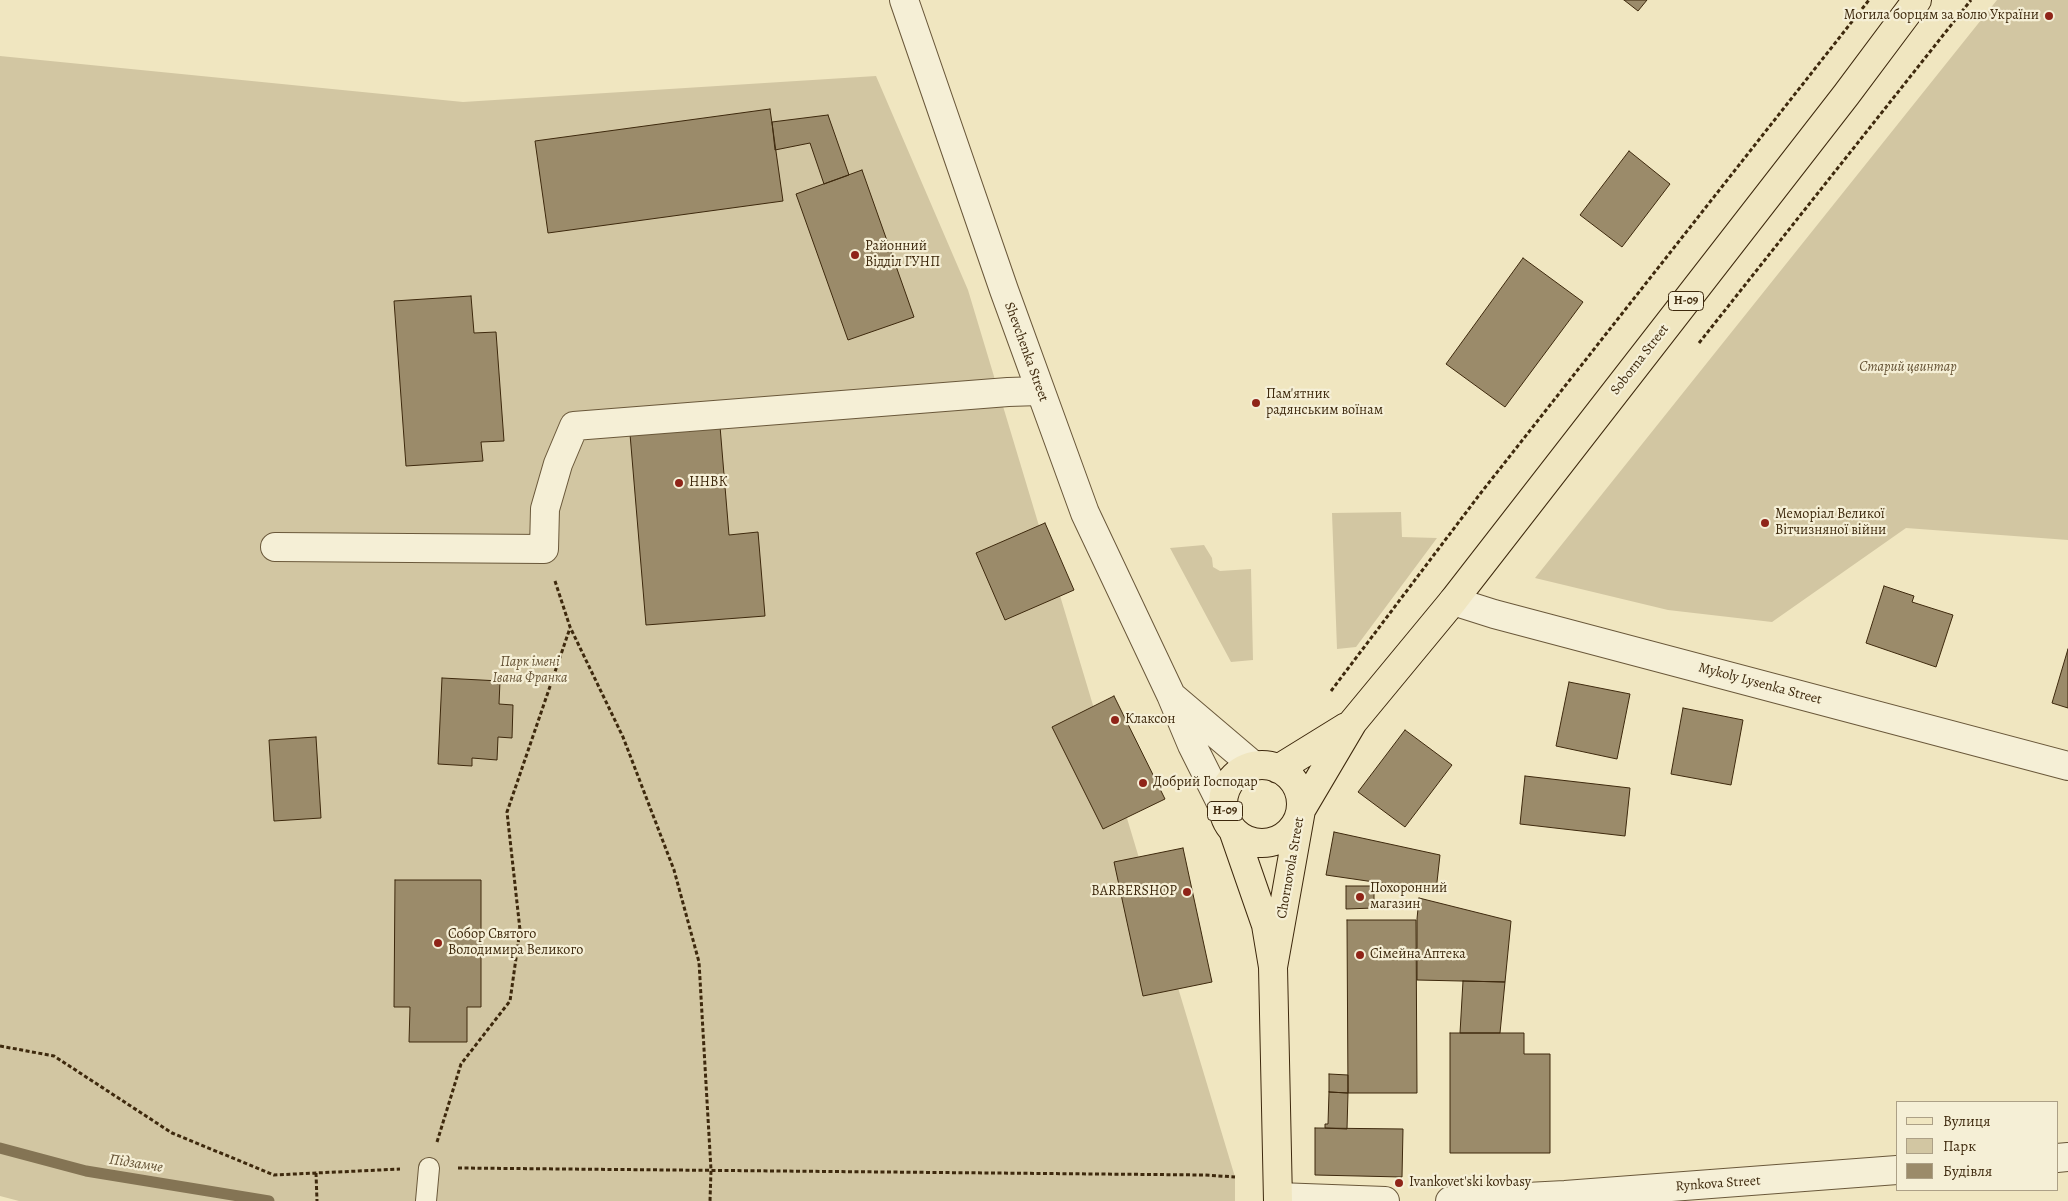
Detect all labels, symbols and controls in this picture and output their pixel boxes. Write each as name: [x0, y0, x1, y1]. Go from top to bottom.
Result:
place label: Могила борцям за волю України: [1844, 8, 2039, 24]
marker: Могила борцям за волю України: [2043, 10, 2055, 22]
place label: Районний Відділ ГУНП: [865, 239, 940, 272]
marker: Районний Відділ ГУНП: [849, 249, 861, 261]
road number: Н-09: [1668, 292, 1704, 310]
street label: Shevchenka Street: [1000, 300, 1052, 404]
street label: Soborna Street: [1607, 321, 1673, 399]
park label: Старий цвинтар: [1859, 360, 1957, 376]
place label: Пам'ятник радянським воїнам: [1266, 387, 1383, 420]
marker: Пам'ятник радянським воїнам: [1250, 397, 1262, 409]
place label: ННВК: [689, 475, 727, 491]
marker: ННВК: [673, 477, 685, 489]
place label: Меморіал Великої Вітчизняної війни: [1775, 507, 1886, 540]
marker: Меморіал Великої Вітчизняної війни: [1759, 517, 1771, 529]
park label: Парк імені Івана Франка: [492, 655, 568, 688]
street label: Mykoly Lysenka Street: [1696, 659, 1824, 709]
place label: Клаксон: [1125, 712, 1175, 728]
marker: Клаксон: [1109, 714, 1121, 726]
place label: Добрий Господар: [1153, 775, 1258, 791]
marker: Добрий Господар: [1137, 777, 1149, 789]
road number: Н-09: [1208, 801, 1242, 820]
street label: Chornovola Street: [1274, 816, 1308, 920]
place label: Похоронний магазин: [1370, 881, 1447, 914]
place label: BARBERSHOP: [1091, 884, 1177, 900]
marker: BARBERSHOP: [1181, 886, 1193, 898]
marker: Похоронний магазин: [1354, 891, 1366, 903]
place label: Собор Святого Володимира Великого: [448, 927, 583, 960]
marker: Собор Святого Володимира Великого: [432, 937, 444, 949]
place label: Сімейна Аптека: [1370, 947, 1466, 963]
marker: Сімейна Аптека: [1354, 949, 1366, 961]
legend: [1896, 1101, 2058, 1191]
text: Вулиця: [1943, 1111, 1990, 1131]
text: Парк: [1943, 1136, 1976, 1156]
water label: Підзамче: [108, 1151, 164, 1177]
text: Будівля: [1943, 1161, 1992, 1181]
street label: Rynkova Street: [1675, 1173, 1761, 1195]
place label: Ivankovet'ski kovbasy: [1409, 1175, 1531, 1191]
marker: Ivankovet'ski kovbasy: [1393, 1177, 1405, 1189]

